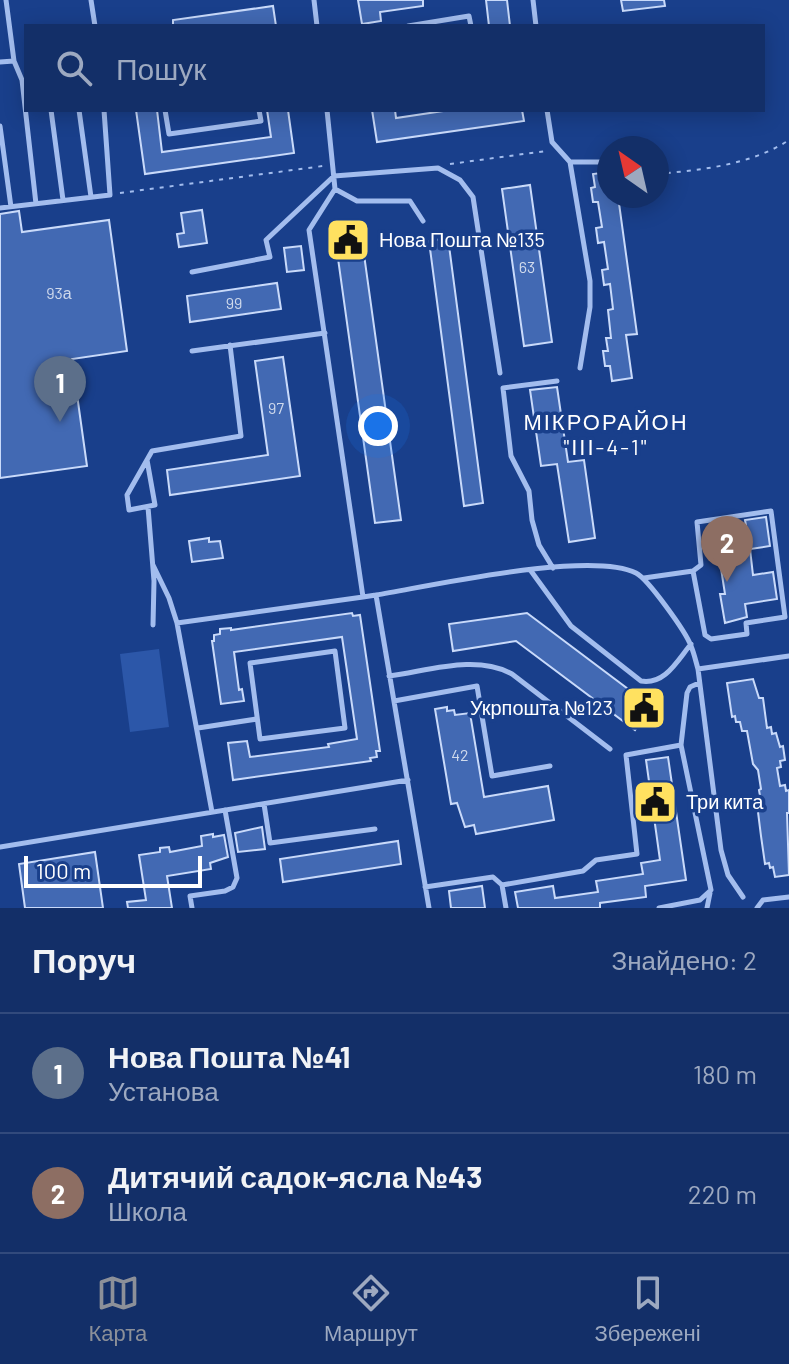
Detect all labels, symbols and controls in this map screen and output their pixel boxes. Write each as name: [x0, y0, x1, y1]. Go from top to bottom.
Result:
search box: [24, 24, 765, 112]
icon: search: [52, 46, 96, 90]
text: Пошук: [116, 50, 206, 86]
north arrow: [597, 136, 669, 208]
public building icon: Нова Пошта №135: [324, 216, 372, 264]
place label: Нова Пошта №135: [379, 227, 545, 251]
house number: 63: [519, 257, 535, 276]
house number: 93а: [46, 283, 72, 302]
house number: 99: [226, 293, 242, 312]
pin: 1: [34, 356, 86, 422]
house number: 97: [268, 398, 284, 417]
your location: [358, 406, 398, 446]
district label: МІКРОРАЙОН "ІІІ-4-1": [523, 408, 689, 459]
pin: 2: [701, 516, 753, 582]
public building icon: Укрпошта №123: [620, 684, 668, 732]
place label: Укрпошта №123: [470, 695, 613, 719]
house number: 42: [451, 745, 469, 764]
public building icon: Три кита: [631, 778, 679, 826]
place label: Три кита: [686, 789, 764, 813]
scale bar: [24, 852, 202, 888]
text: 100 m: [36, 857, 91, 883]
text: Поруч: [32, 939, 136, 980]
text: Знайдено: 2: [612, 944, 757, 975]
text: Нова Пошта №41: [108, 1038, 350, 1074]
text: 1: [53, 1058, 63, 1089]
text: 180 m: [693, 1058, 757, 1089]
text: Установа: [108, 1075, 219, 1106]
text: Дитячий садок-ясла №43: [108, 1158, 482, 1194]
text: 2: [51, 1178, 65, 1209]
text: 220 m: [688, 1178, 757, 1209]
text: Школа: [108, 1195, 187, 1226]
tab: Карта: [88, 1271, 147, 1347]
tab: Маршрут: [324, 1271, 418, 1347]
tab: Збережені: [595, 1271, 701, 1347]

